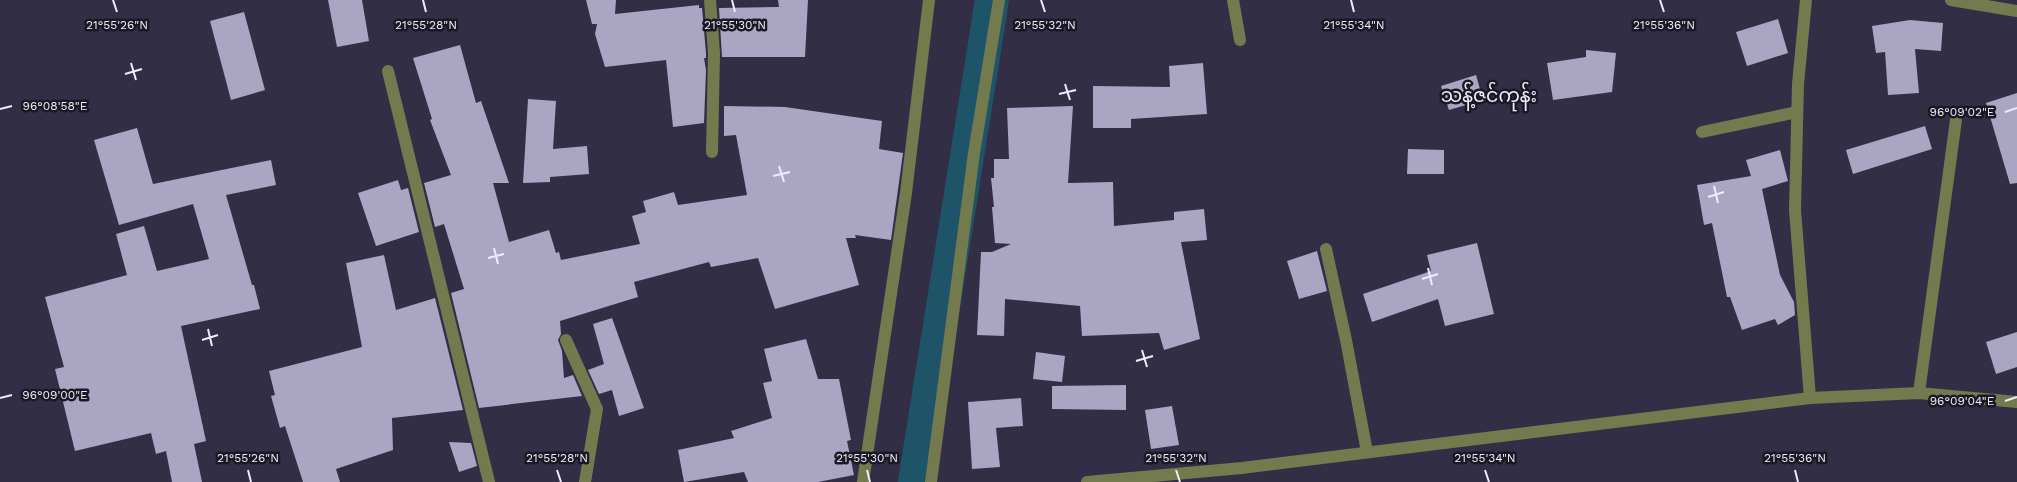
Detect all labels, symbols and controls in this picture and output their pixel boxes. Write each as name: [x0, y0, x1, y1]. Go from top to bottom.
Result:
text: 21°55'26"N: [86, 18, 148, 32]
text: 21°55'28"N: [395, 18, 457, 32]
text: 21°55'30"N: [704, 18, 766, 32]
text: 21°55'32"N: [1014, 18, 1076, 32]
text: 21°55'34"N: [1323, 18, 1385, 32]
text: 21°55'36"N: [1633, 18, 1695, 32]
district label: သန့်ဇင်ကုန်း: [1441, 81, 1537, 112]
text: 96°08'58"E: [23, 99, 88, 113]
text: 96°09'02"E: [1930, 105, 1995, 119]
text: 96°09'00"E: [22, 388, 88, 402]
text: 96°09'04"E: [1930, 394, 1995, 408]
text: 21°55'26"N: [217, 451, 279, 465]
text: 21°55'28"N: [526, 451, 588, 465]
text: 21°55'30"N: [836, 451, 898, 465]
text: 21°55'32"N: [1145, 451, 1207, 465]
text: 21°55'34"N: [1454, 451, 1516, 465]
text: 21°55'36"N: [1764, 451, 1826, 465]

